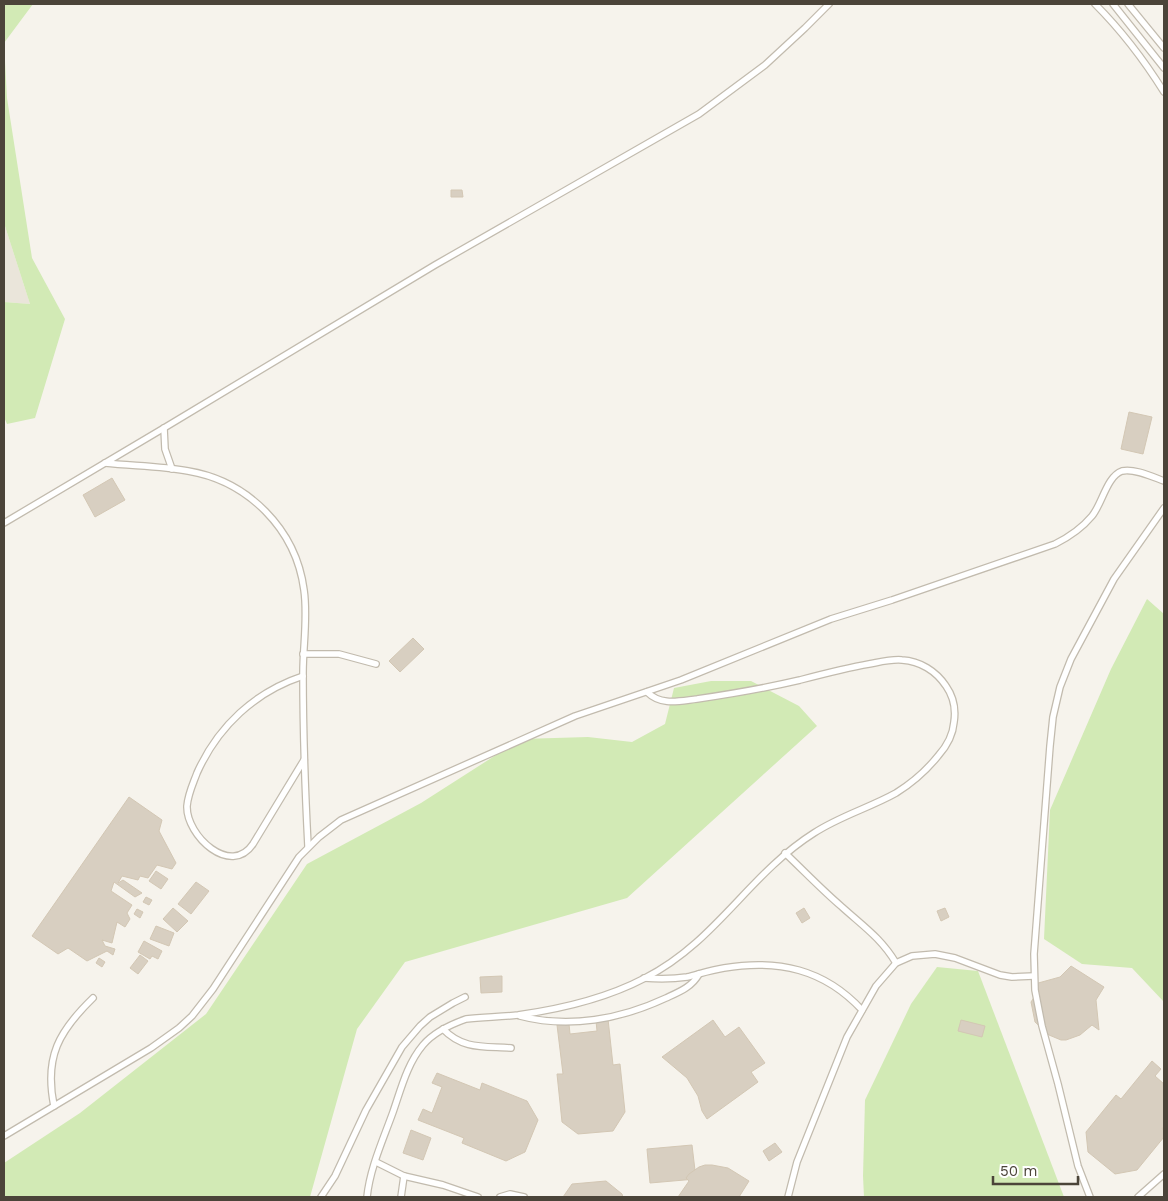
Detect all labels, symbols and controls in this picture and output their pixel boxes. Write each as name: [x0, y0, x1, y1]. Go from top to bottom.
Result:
scale bar: [993, 1154, 1078, 1186]
text: 50 m: [1000, 1162, 1037, 1180]

